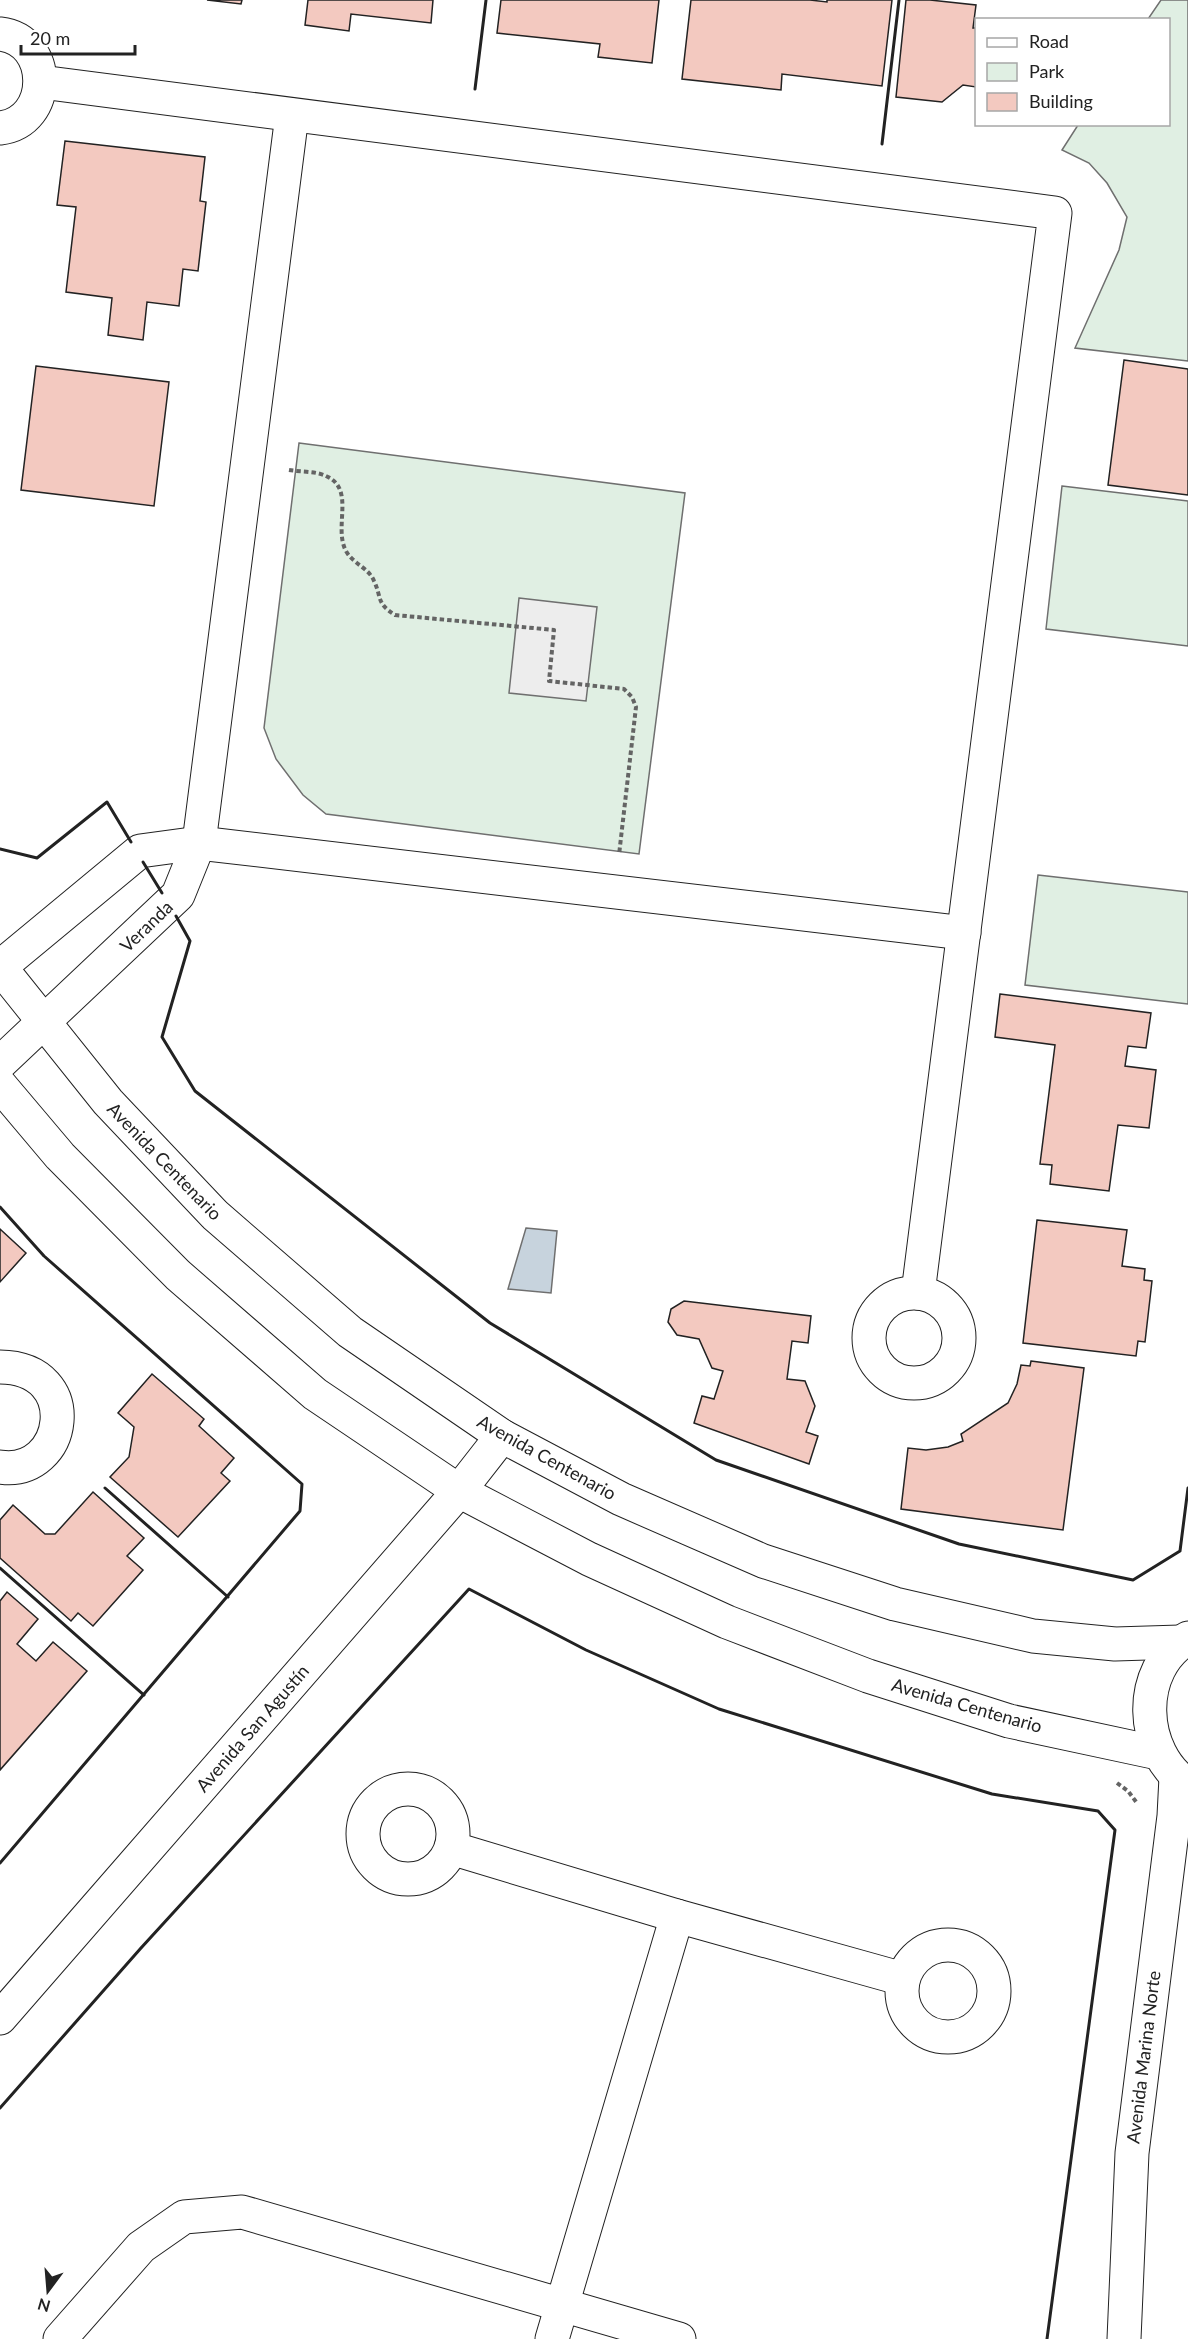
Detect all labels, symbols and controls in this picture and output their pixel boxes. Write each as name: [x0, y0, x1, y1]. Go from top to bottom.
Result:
scale bar: [21, 18, 135, 56]
legend: [975, 18, 1170, 126]
text: 20 m: [30, 27, 70, 49]
text: Road: [1029, 30, 1069, 52]
text: Park: [1029, 60, 1065, 82]
text: Building: [1029, 90, 1093, 112]
street label: Veranda: [115, 896, 177, 956]
street label: Avenida Centenario: [103, 1098, 227, 1224]
street label: Avenida Centenario: [474, 1410, 620, 1504]
street label: Avenida San Agustín: [191, 1660, 313, 1796]
street label: Avenida Centenario: [889, 1673, 1045, 1737]
street label: Avenida Marina Norte: [1121, 1969, 1165, 2145]
north arrow: [18, 2261, 78, 2321]
text: N: [35, 2295, 52, 2317]

